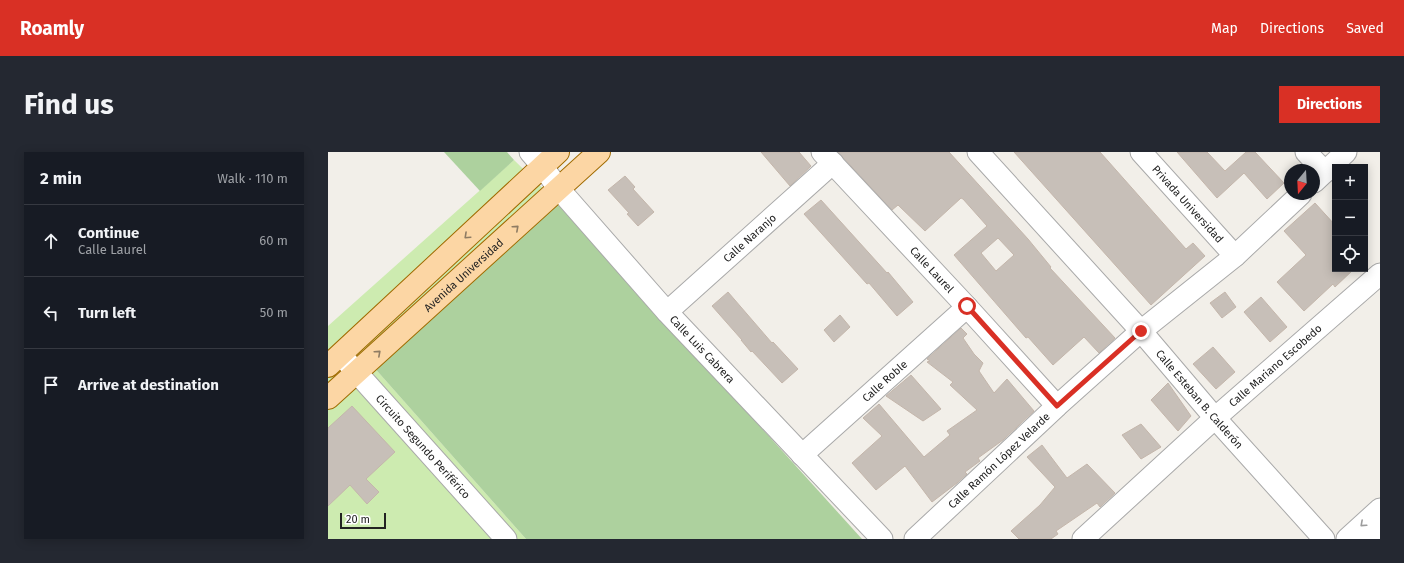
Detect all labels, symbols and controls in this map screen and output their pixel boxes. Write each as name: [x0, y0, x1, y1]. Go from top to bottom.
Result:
text: Roamly: [20, 17, 84, 40]
text: Map: [1211, 20, 1238, 37]
text: Directions: [1260, 20, 1324, 37]
text: Saved: [1346, 20, 1384, 37]
button: Directions: [1279, 86, 1380, 123]
text: Find us: [24, 88, 114, 121]
street label: Privada Universidad: [1149, 163, 1226, 246]
north arrow: [1284, 164, 1320, 200]
map controls: [1332, 164, 1368, 272]
button: +: [1332, 164, 1368, 200]
text: 2 min: [40, 168, 82, 189]
text: Walk · 110 m: [217, 171, 288, 186]
button: −: [1332, 200, 1368, 236]
street label: Calle Naranjo: [721, 211, 779, 265]
text: Continue: [78, 224, 139, 242]
one-way arrow: [511, 225, 519, 233]
icon: ahead: [40, 230, 62, 252]
one-way arrow: [465, 231, 472, 238]
text: 60 m: [259, 233, 288, 248]
street label: Avenida Universidad: [422, 236, 506, 315]
button: locate: [1332, 236, 1368, 272]
text: Calle Laurel: [78, 242, 147, 257]
street label: Calle Laurel: [907, 244, 956, 296]
route start: [958, 297, 976, 315]
icon: left: [40, 302, 62, 324]
text: Turn left: [78, 304, 136, 322]
text: 50 m: [260, 305, 288, 320]
street label: Calle Luis Cabrera: [667, 313, 737, 386]
route end: [1132, 322, 1150, 340]
street label: Calle Mariano Escobedo: [1226, 322, 1325, 410]
street label: Calle Esteban B. Calderón: [1153, 347, 1246, 452]
one-way arrow: [373, 350, 381, 358]
street label: Calle Roble: [860, 358, 910, 405]
icon: arrive: [40, 374, 62, 396]
text: Arrive at destination: [78, 376, 219, 394]
street label: Circuito Segundo Periférico: [373, 392, 473, 502]
street label: Calle Ramón López Velarde: [946, 410, 1053, 511]
scale bar: [340, 511, 386, 530]
text: 20 m: [346, 513, 370, 526]
one-way arrow: [1360, 519, 1368, 527]

